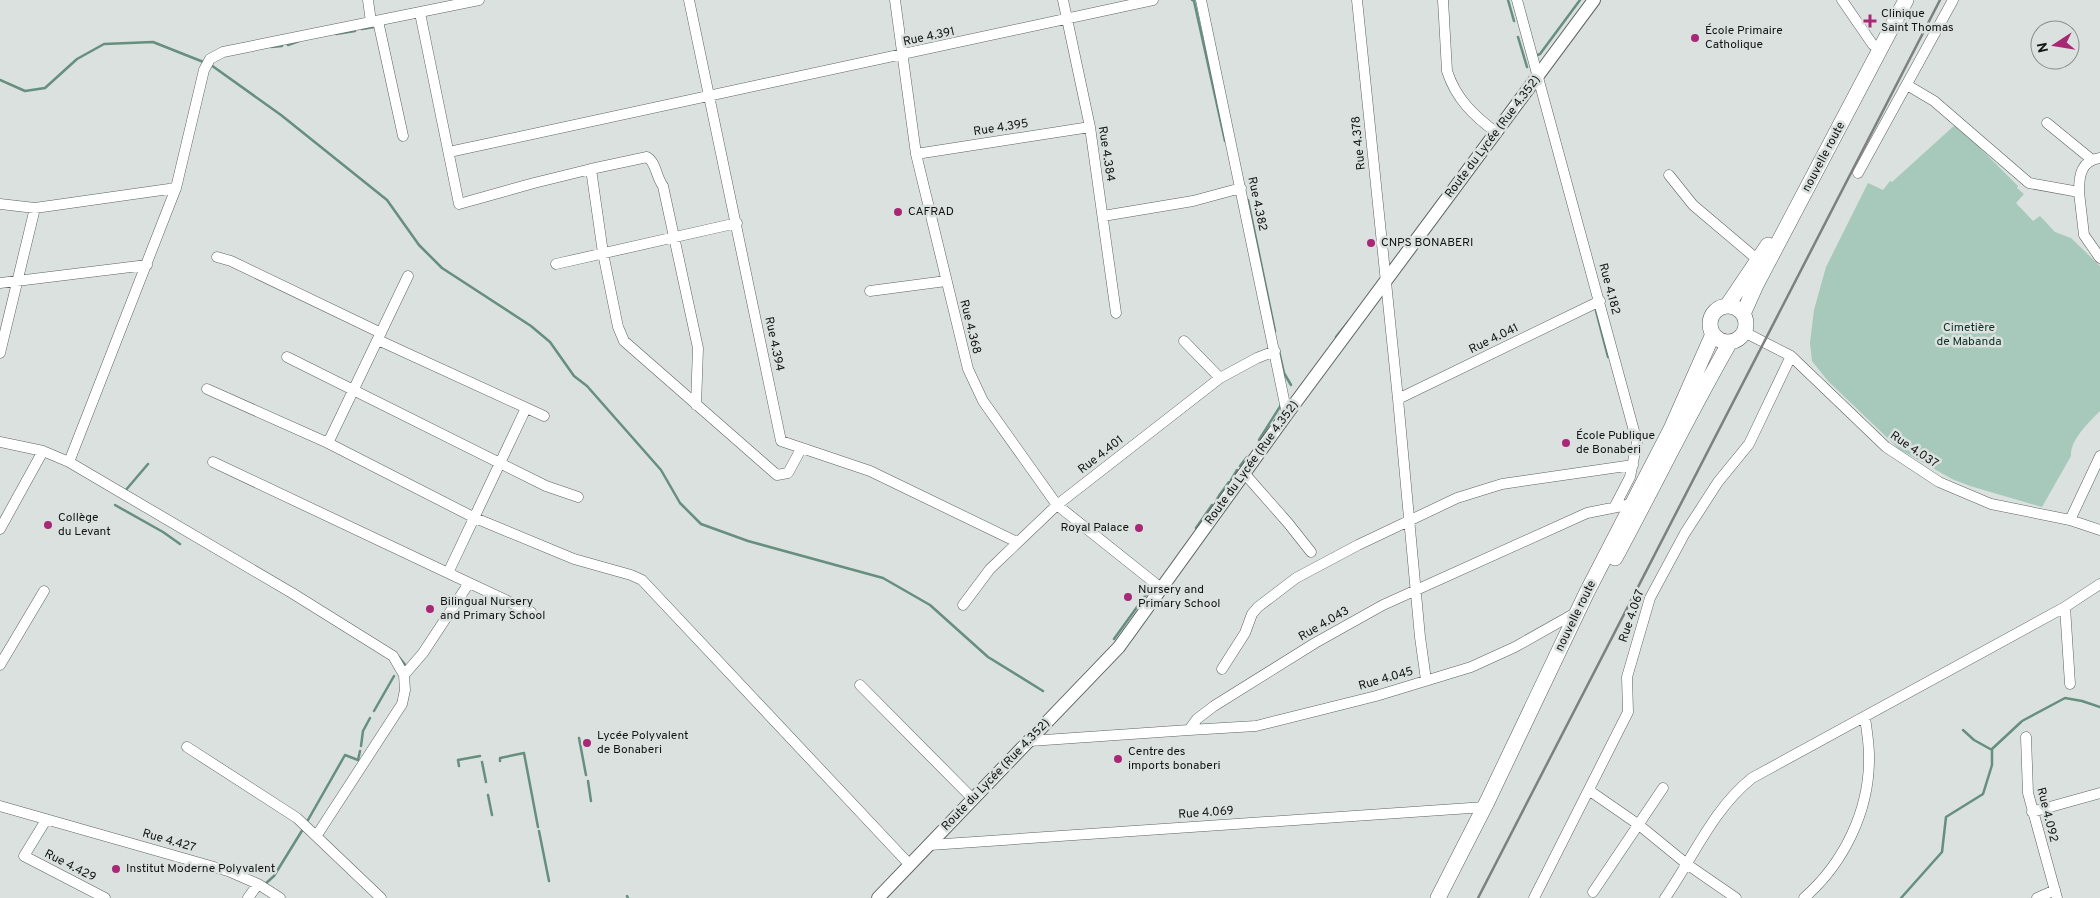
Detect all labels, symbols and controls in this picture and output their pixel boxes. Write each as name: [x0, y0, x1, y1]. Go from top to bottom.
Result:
place label: Clinique Saint Thomas: [1881, 6, 1954, 36]
marker: Clinique Saint Thomas: [1863, 14, 1877, 28]
north arrow: [2030, 20, 2080, 70]
place label: École Primaire Catholique: [1705, 23, 1783, 53]
street label: Rue 4.391: [902, 24, 956, 50]
marker: École Primaire Catholique: [1689, 32, 1701, 44]
text: N: [2034, 41, 2053, 54]
street label: Route du Lycée (Rue 4.352): [1442, 72, 1544, 202]
street label: Rue 4.378: [1348, 115, 1370, 171]
street label: Rue 4.395: [972, 116, 1030, 140]
street label: nouvelle route: [1799, 119, 1849, 195]
street label: Rue 4.384: [1094, 125, 1118, 183]
street label: Rue 4.382: [1243, 175, 1271, 233]
place label: CAFRAD: [908, 204, 954, 220]
marker: CAFRAD: [892, 206, 904, 218]
place label: CNPS BONABERI: [1381, 235, 1473, 251]
marker: CNPS BONABERI: [1365, 237, 1377, 249]
street label: Rue 4.182: [1594, 261, 1624, 317]
street label: Rue 4.368: [956, 298, 984, 356]
street label: Rue 4.394: [760, 315, 788, 373]
street label: Rue 4.041: [1466, 320, 1522, 358]
park label: Cimetière de Mabanda: [1937, 320, 2002, 350]
street label: Route du Lycée (Rue 4.352): [1202, 398, 1302, 528]
place label: École Publique de Bonaberi: [1576, 428, 1655, 458]
street label: Rue 4.037: [1887, 428, 1941, 472]
street label: Rue 4.401: [1075, 432, 1127, 478]
marker: École Publique de Bonaberi: [1560, 437, 1572, 449]
place label: Collège du Levant: [58, 510, 111, 540]
marker: Collège du Levant: [42, 519, 54, 531]
place label: Royal Palace: [1060, 520, 1129, 536]
marker: Royal Palace: [1133, 522, 1145, 534]
street label: nouvelle route: [1552, 578, 1600, 654]
place label: Nursery and Primary School: [1138, 582, 1221, 612]
street label: Rue 4.067: [1616, 587, 1648, 645]
marker: Nursery and Primary School: [1122, 591, 1134, 603]
place label: Bilingual Nursery and Primary School: [440, 594, 545, 624]
marker: Bilingual Nursery and Primary School: [424, 603, 436, 615]
street label: Rue 4.043: [1296, 603, 1352, 645]
street label: Rue 4.045: [1357, 664, 1415, 694]
street label: Route du Lycée (Rue 4.352): [938, 716, 1054, 834]
place label: Lycée Polyvalent de Bonaberi: [597, 728, 689, 758]
marker: Lycée Polyvalent de Bonaberi: [581, 737, 593, 749]
place label: Centre des imports bonaberi: [1128, 744, 1221, 774]
marker: Centre des imports bonaberi: [1112, 753, 1124, 765]
street label: Rue 4.092: [2032, 786, 2062, 844]
street label: Rue 4.069: [1178, 803, 1234, 823]
street label: Rue 4.427: [140, 826, 198, 856]
street label: Rue 4.429: [41, 846, 99, 886]
place label: Institut Moderne Polyvalent: [126, 861, 275, 877]
marker: Institut Moderne Polyvalent: [110, 863, 122, 875]

